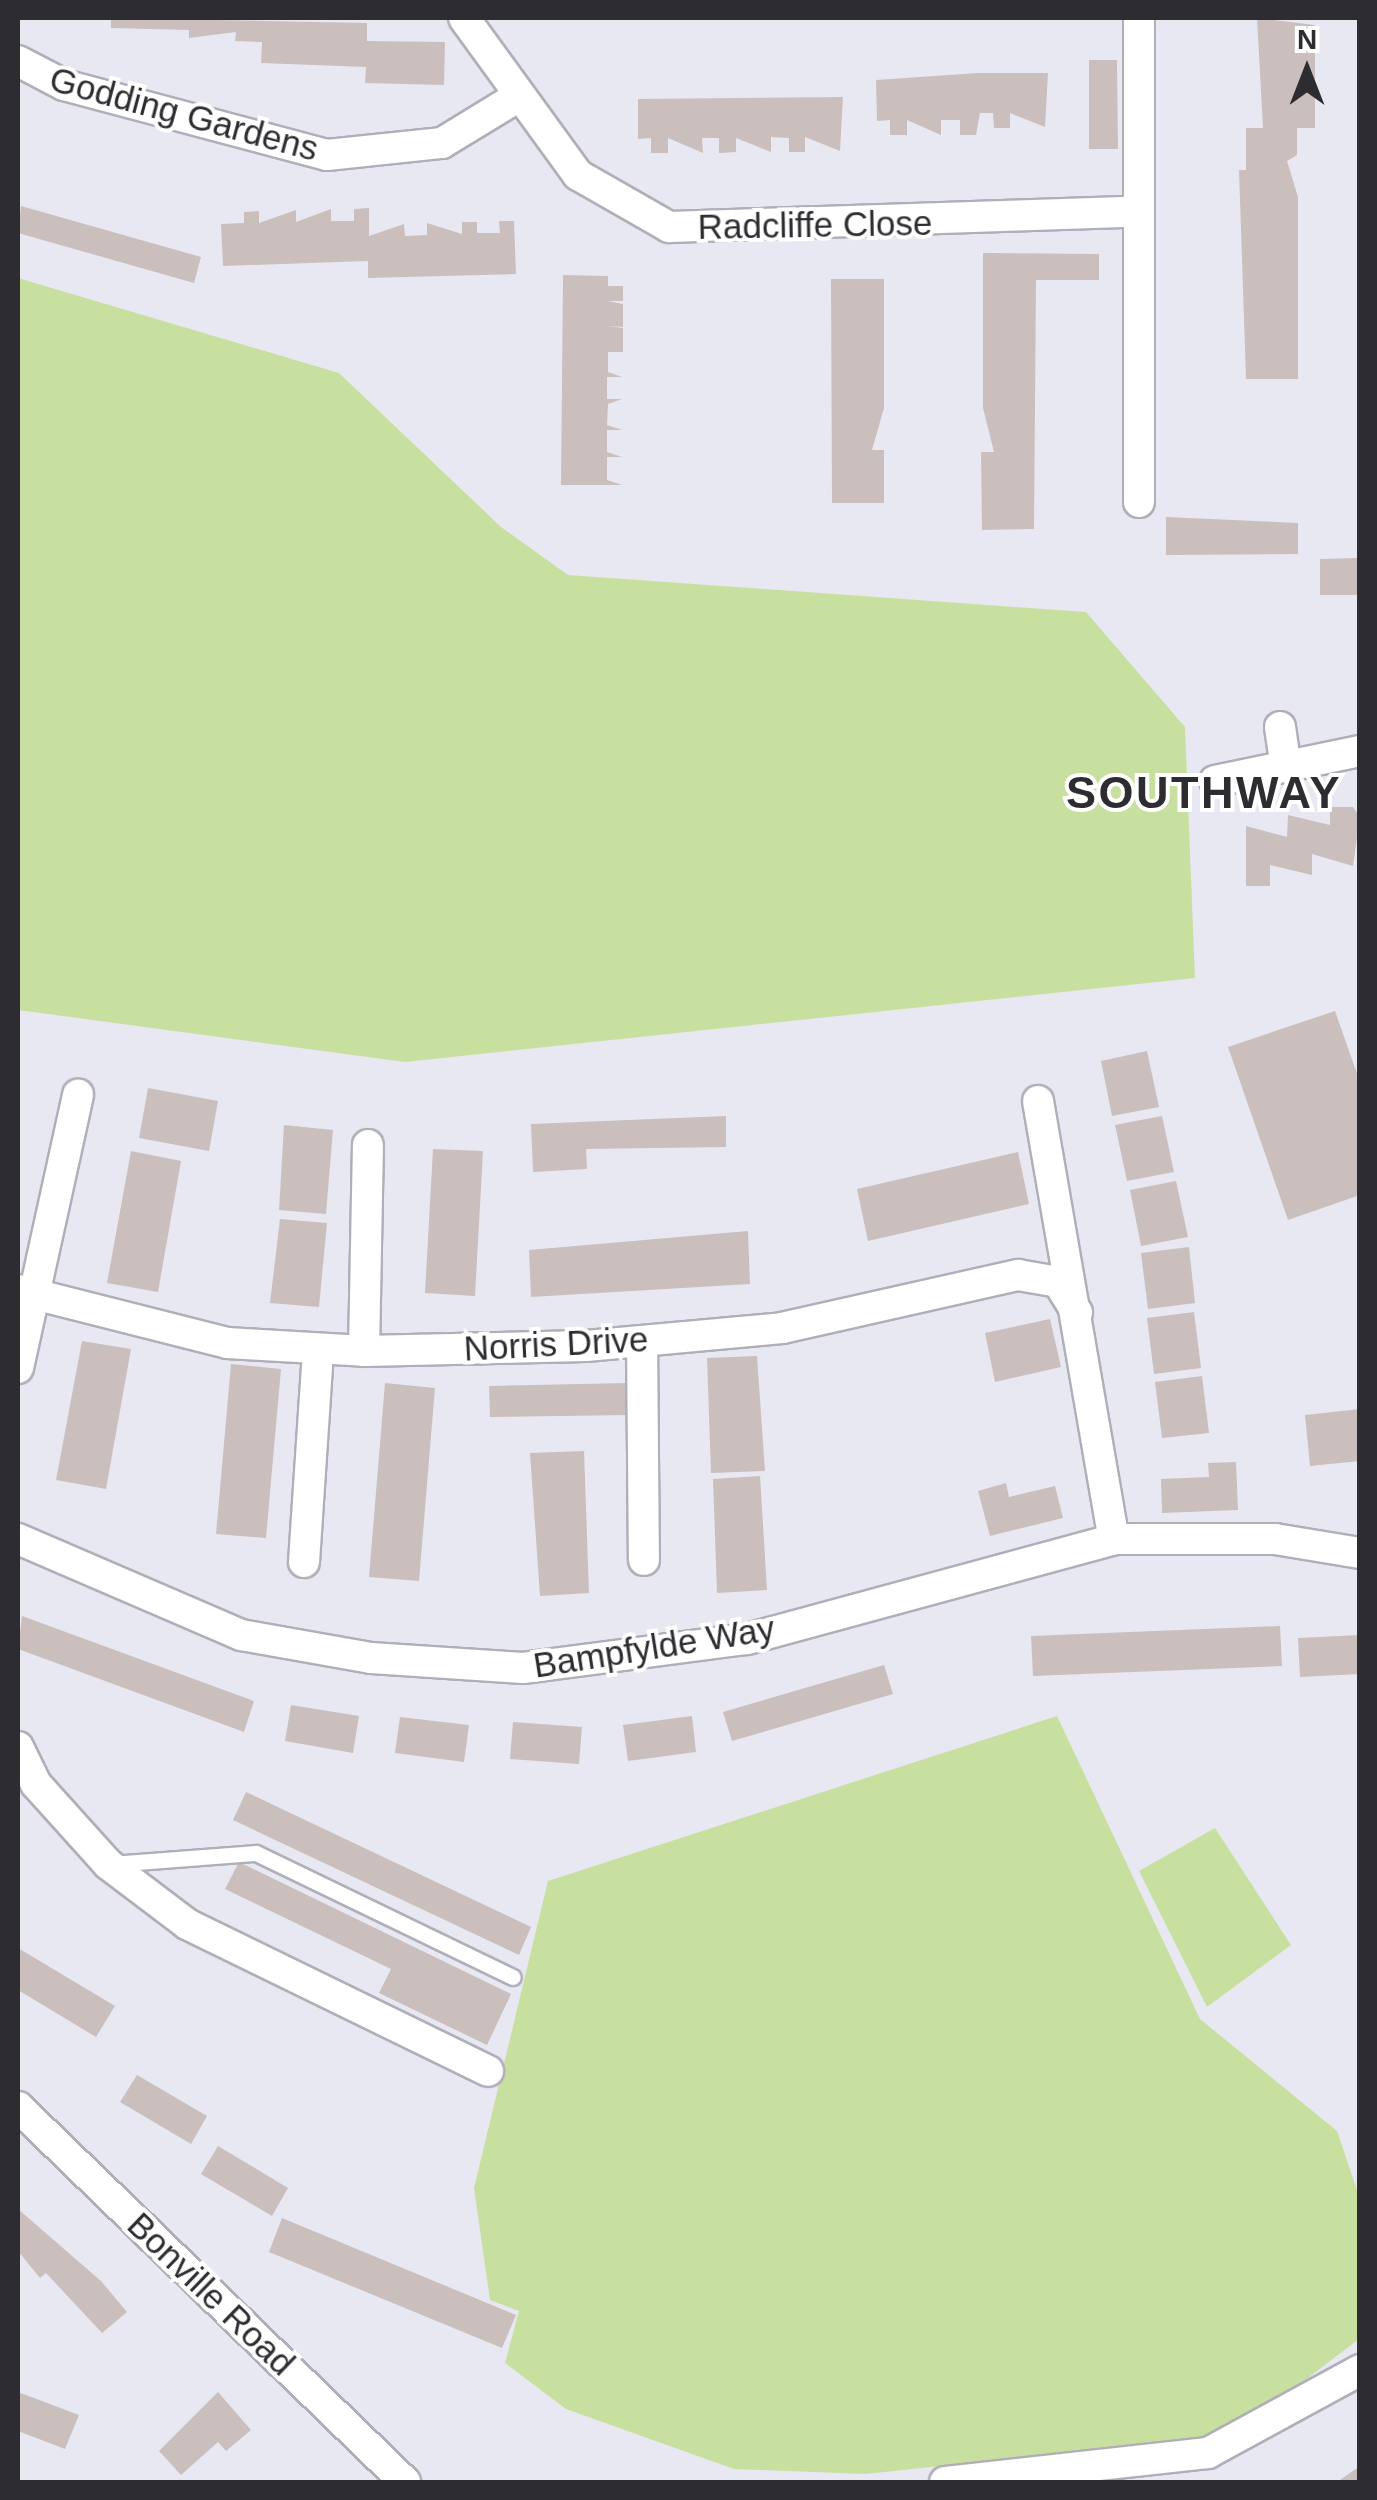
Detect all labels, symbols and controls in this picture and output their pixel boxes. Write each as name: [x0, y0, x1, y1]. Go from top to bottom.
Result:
north arrow: [1257, 20, 1357, 120]
text: N: [1297, 24, 1317, 55]
street label: Godding Gardens: [45, 58, 323, 170]
street label: Radcliffe Close: [697, 202, 933, 248]
district label: SOUTHWAY: [1066, 766, 1342, 820]
street label: Norris Drive: [463, 1318, 649, 1370]
street label: Bampfylde Way: [530, 1607, 778, 1687]
street label: Bonville Road: [119, 2204, 303, 2384]

